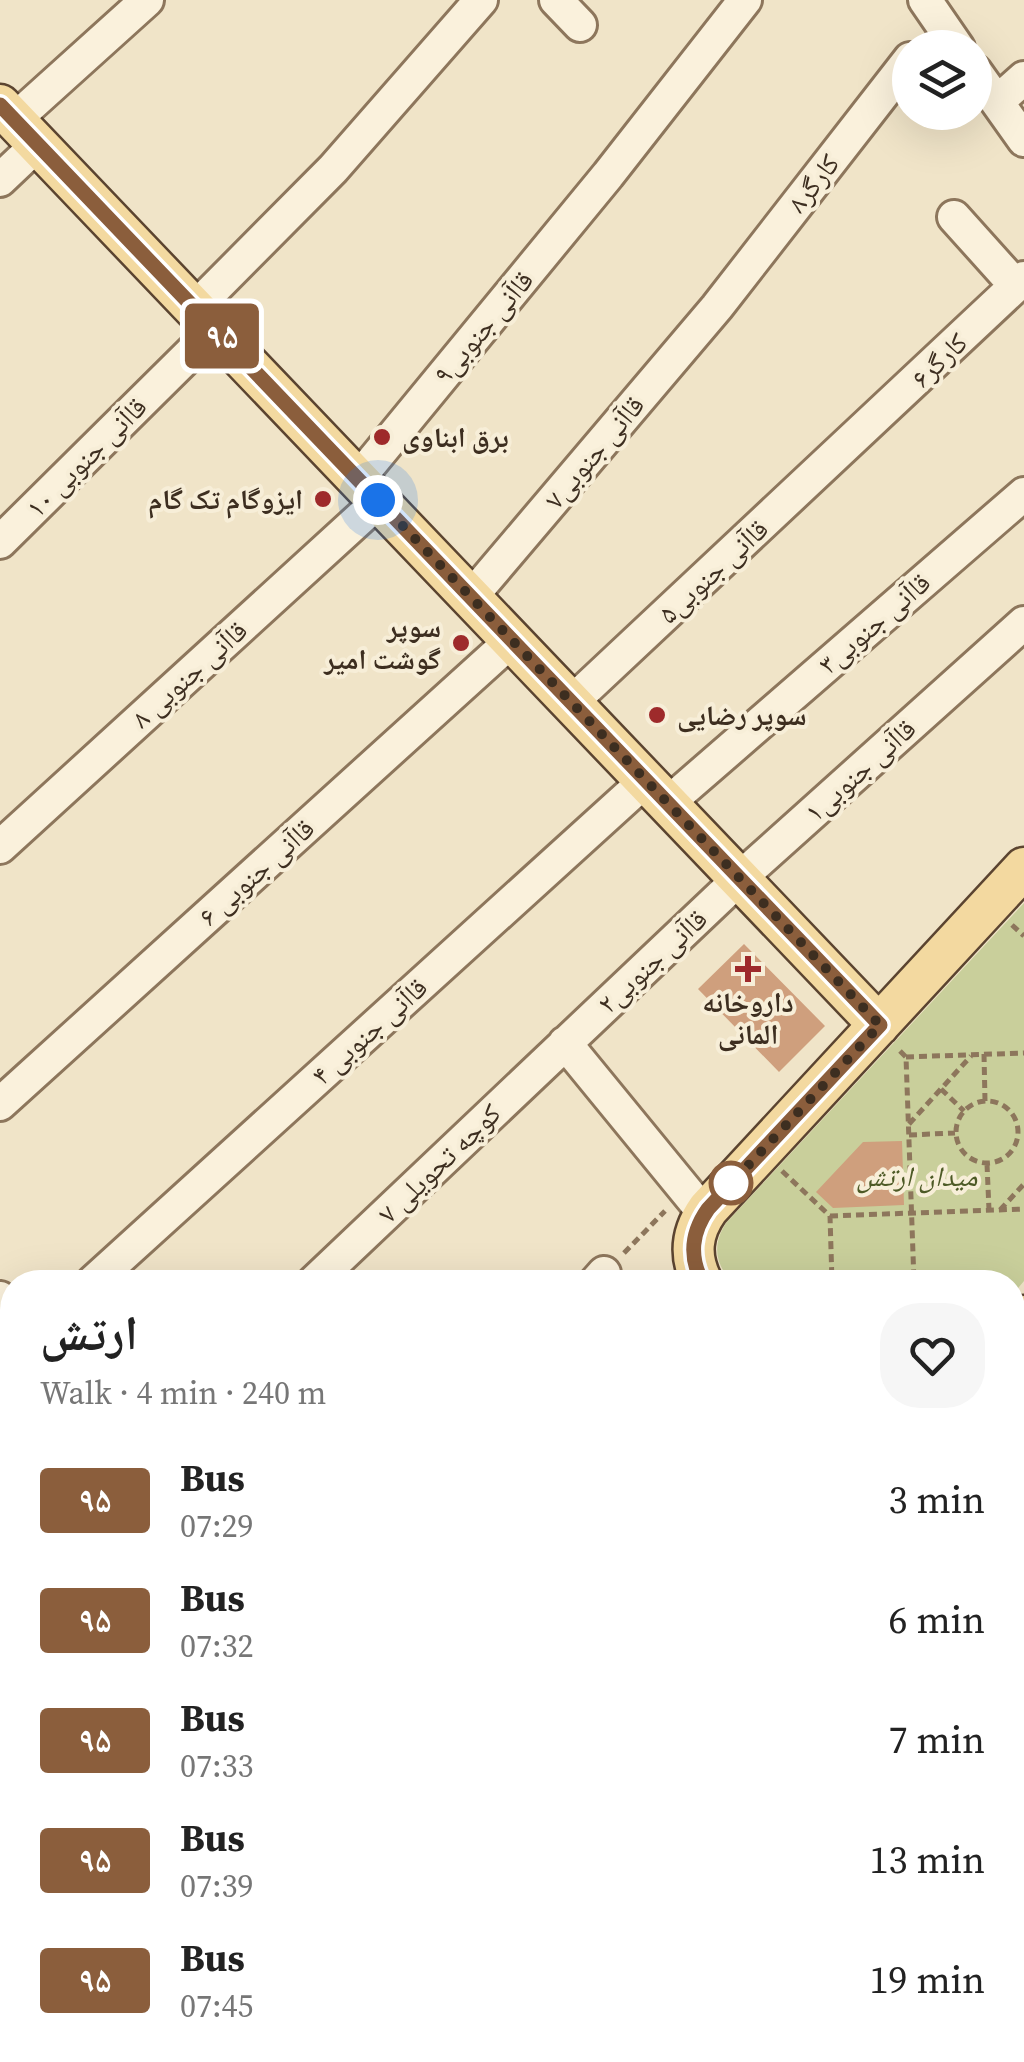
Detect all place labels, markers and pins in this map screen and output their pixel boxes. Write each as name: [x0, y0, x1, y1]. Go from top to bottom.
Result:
place label: برق ابناوی: [402, 418, 509, 456]
marker: برق ابناوی: [371, 426, 393, 448]
place label: ایزوگام تک گام: [148, 480, 303, 519]
marker: ایزوگام تک گام: [312, 488, 334, 510]
place label: سوپر گوشت امیر: [323, 608, 441, 678]
marker: سوپر گوشت امیر: [450, 632, 472, 654]
place label: سوپر رضایی: [677, 696, 807, 734]
marker: سوپر رضایی: [646, 704, 668, 726]
marker: داروخانه المانی: [737, 958, 759, 980]
place label: داروخانه المانی: [702, 983, 794, 1053]
unlabelled marker: [710, 1162, 752, 1204]

